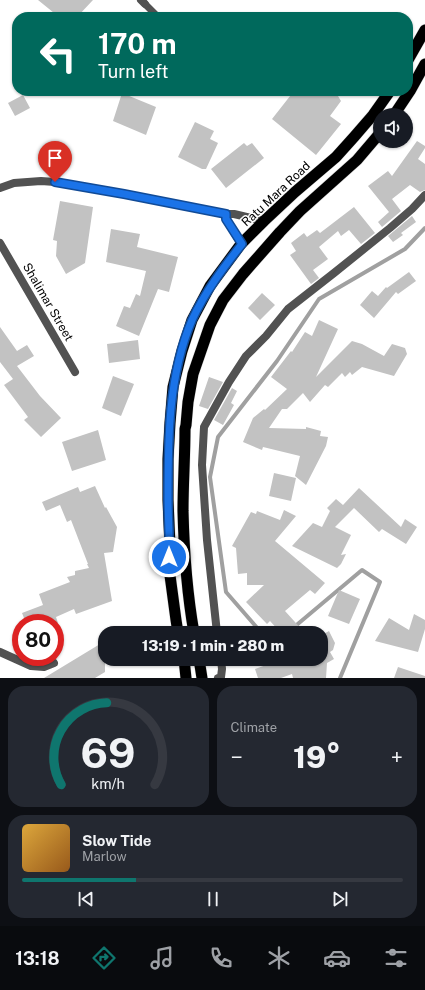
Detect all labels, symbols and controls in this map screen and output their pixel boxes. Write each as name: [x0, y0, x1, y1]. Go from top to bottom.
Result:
text: 170 m: [98, 27, 177, 60]
icon: left: [32, 28, 84, 80]
text: Turn left: [98, 61, 168, 82]
map controls: [373, 108, 413, 148]
button: sound: [373, 108, 413, 148]
pin: [38, 141, 72, 182]
icon: arrive: [44, 147, 66, 169]
street label: Ratu Mara Road: [239, 159, 313, 229]
street label: Shalimar Street: [20, 260, 76, 344]
position arrow: [148, 536, 190, 578]
speed limit sign: 80: [12, 614, 64, 666]
text: 13:19 · 1 min · 280 m: [142, 637, 284, 654]
text: Climate: [231, 720, 277, 735]
text: 69: [81, 727, 136, 776]
text: 19°: [293, 739, 341, 775]
text: −: [231, 744, 243, 770]
text: +: [391, 744, 403, 770]
text: km/h: [91, 774, 125, 791]
text: Slow Tide: [82, 832, 151, 849]
text: Marlow: [82, 849, 127, 864]
icon: previous: [75, 888, 97, 910]
icon: pause: [202, 888, 224, 910]
icon: next: [329, 888, 351, 910]
icon: directions: [90, 944, 118, 972]
icon: music: [148, 944, 176, 972]
icon: phone: [207, 944, 235, 972]
icon: climate: [265, 944, 293, 972]
icon: car: [323, 944, 351, 972]
icon: filters: [382, 944, 410, 972]
text: 13:18: [15, 948, 60, 969]

